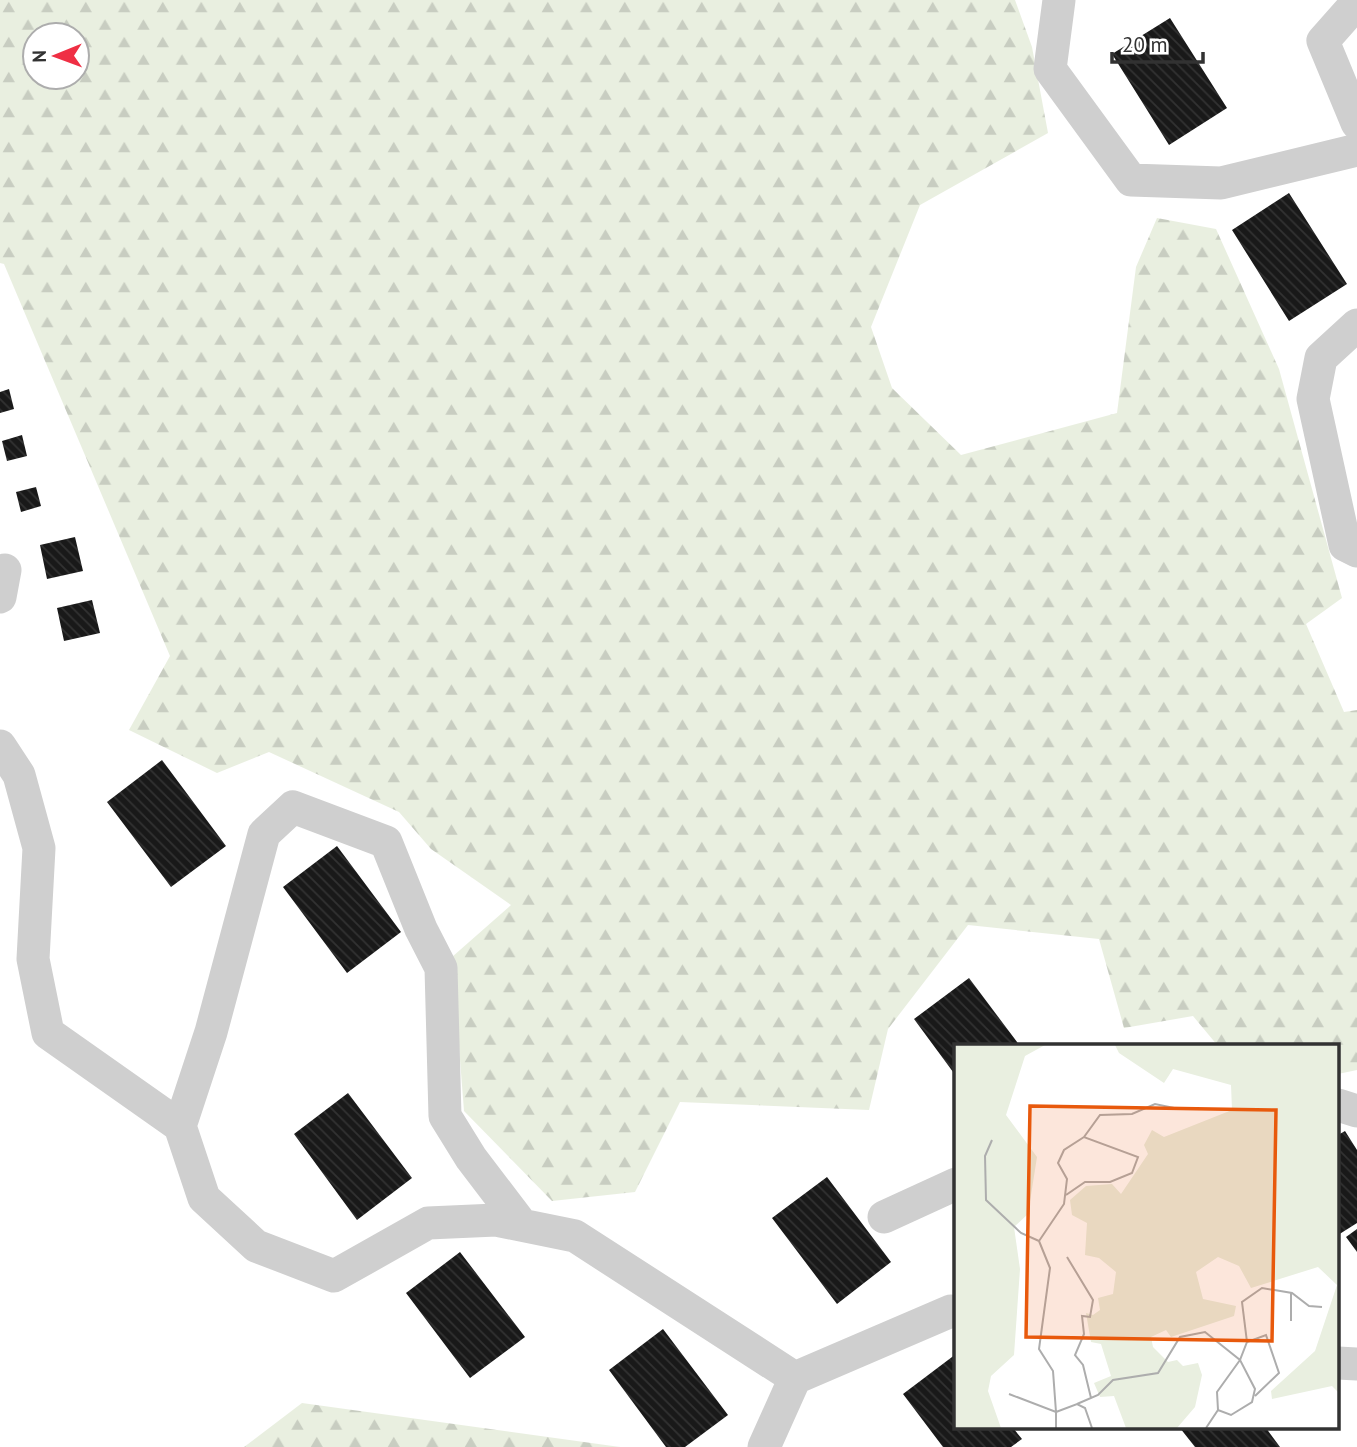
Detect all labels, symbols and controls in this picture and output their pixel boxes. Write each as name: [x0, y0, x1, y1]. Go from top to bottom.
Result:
north arrow: [21, 21, 91, 91]
scale bar: [1112, 21, 1203, 65]
text: 20 m: [1122, 31, 1168, 58]
text: N: [27, 50, 51, 63]
inset map: [954, 1044, 1340, 1430]

